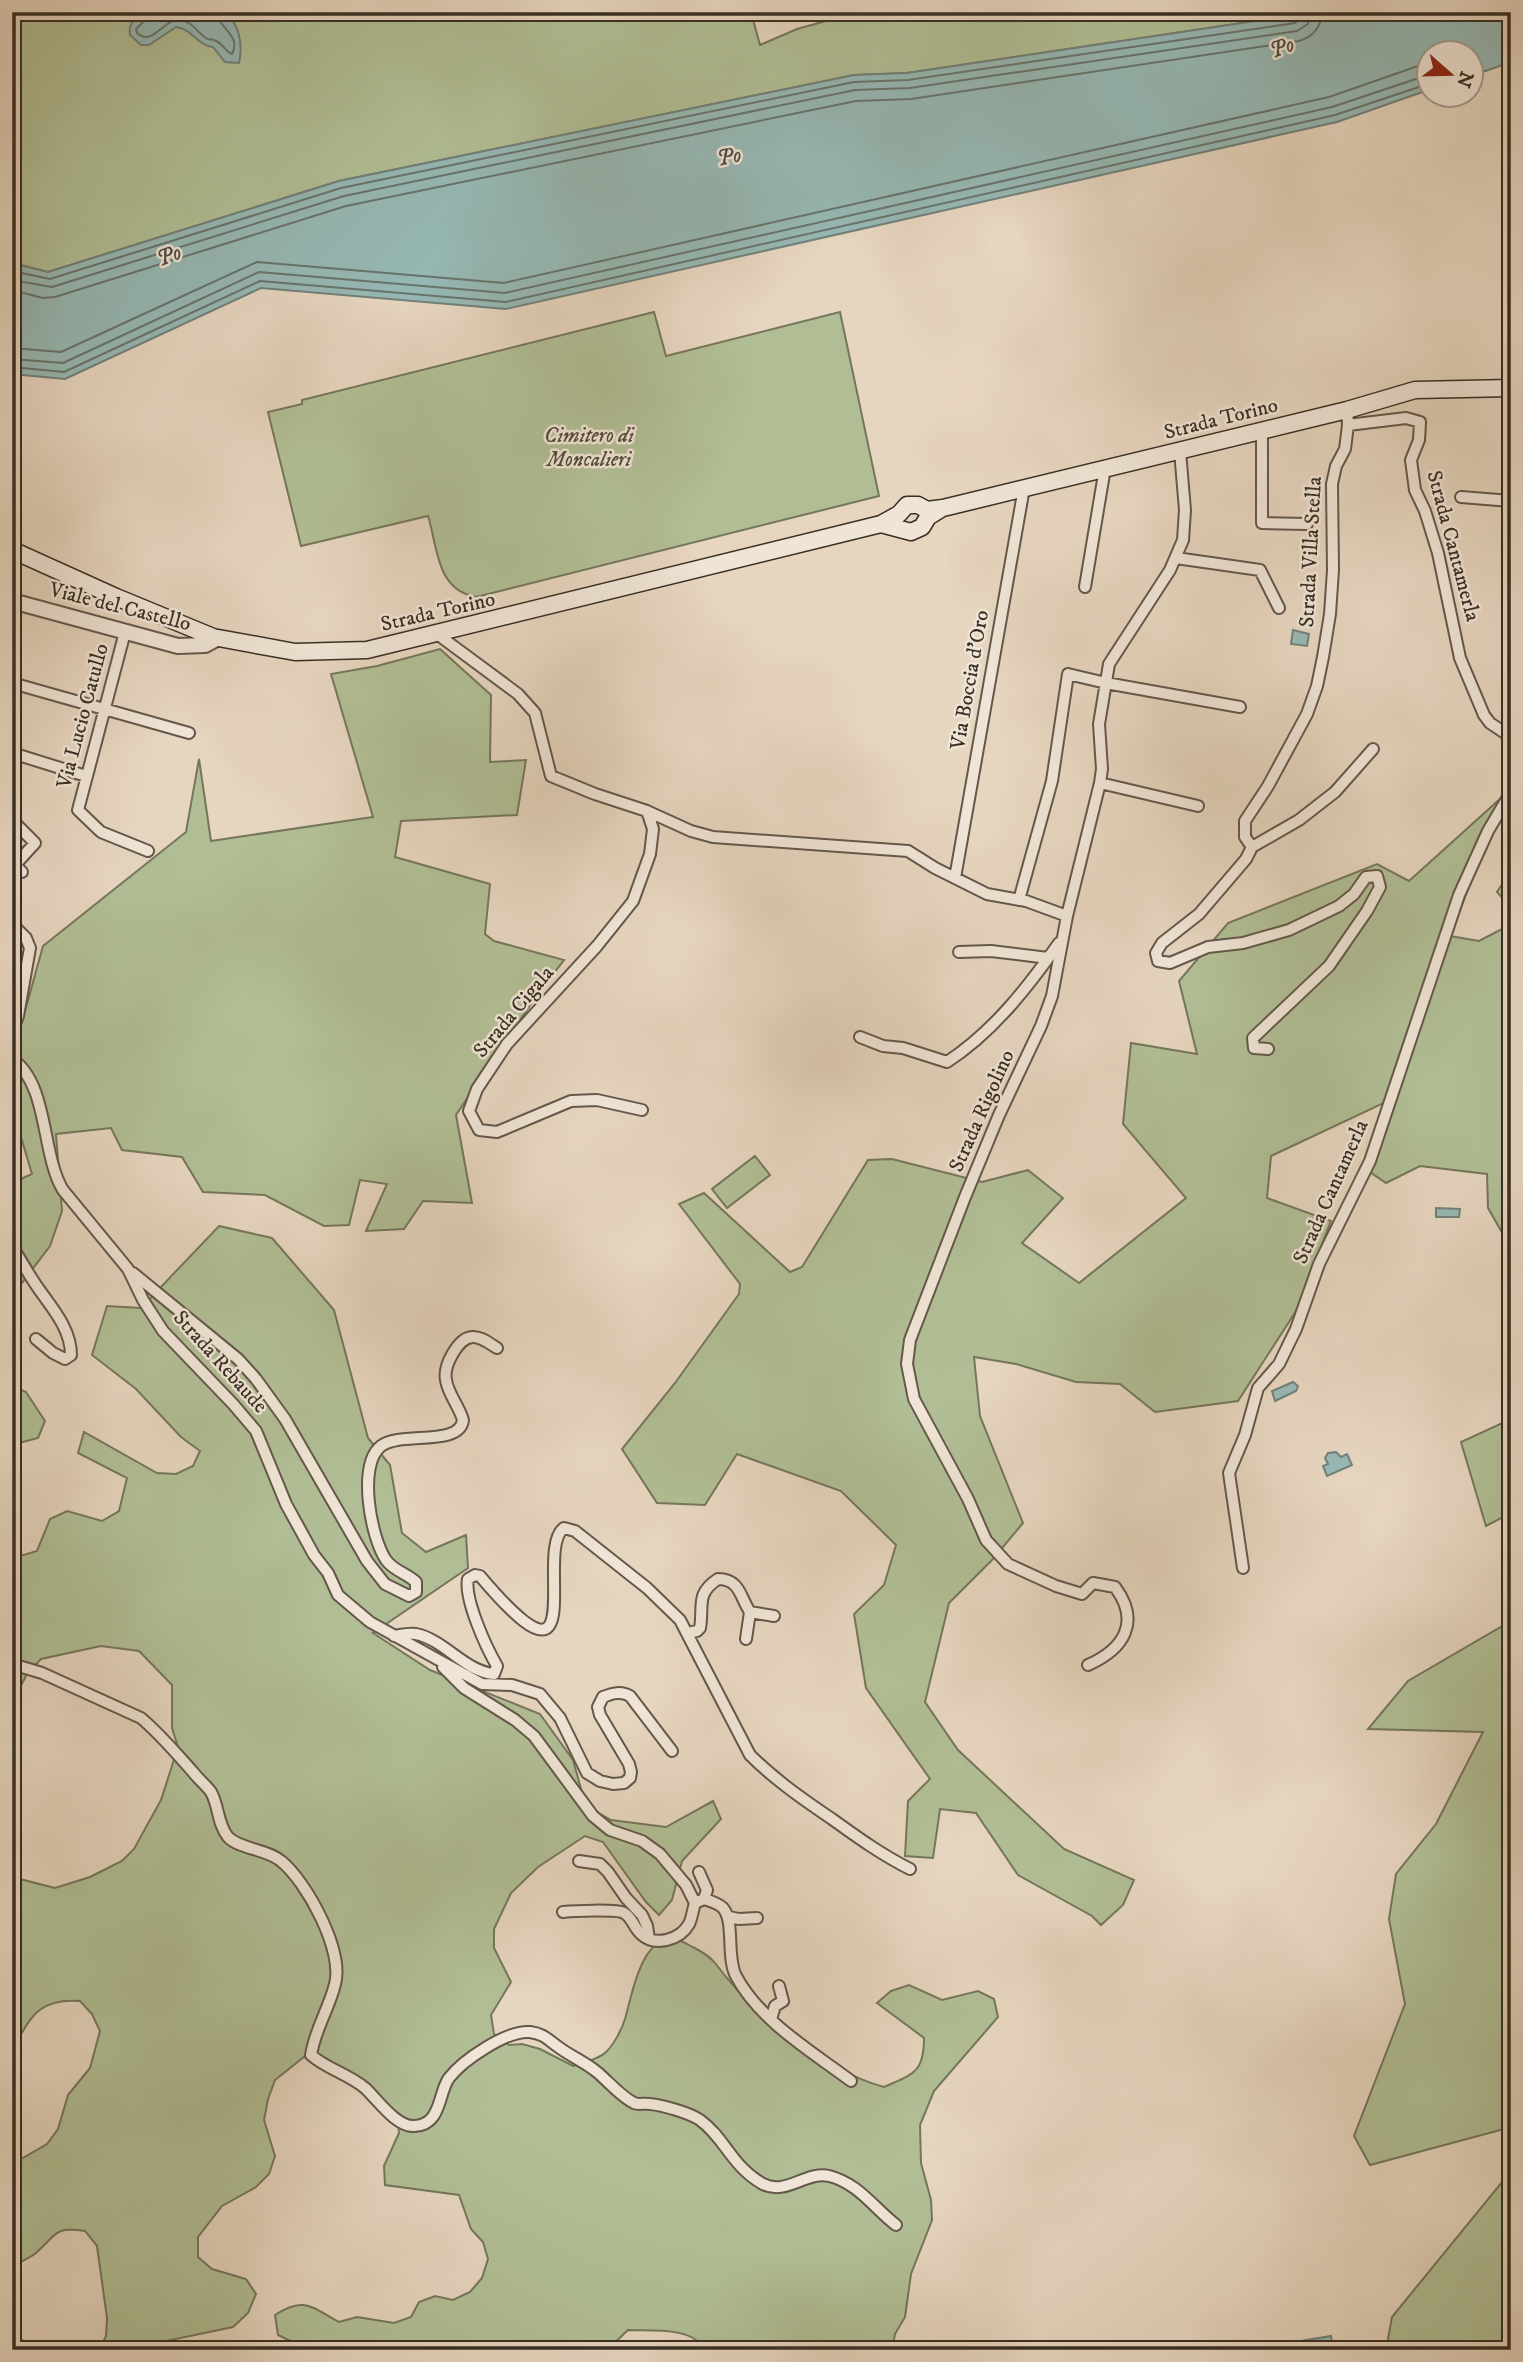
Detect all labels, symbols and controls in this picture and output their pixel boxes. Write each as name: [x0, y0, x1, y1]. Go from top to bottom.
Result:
water label: Po: [1265, 30, 1299, 66]
north arrow: [1414, 38, 1484, 108]
text: N: [1451, 68, 1478, 91]
water label: Po: [714, 140, 744, 174]
water label: Po: [152, 238, 186, 274]
street label: Strada Torino: [1161, 392, 1281, 446]
park label: Cimitero di Moncalieri: [544, 423, 635, 473]
street label: Strada Cantamerla: [1420, 468, 1486, 624]
street label: Strada Villa Stella: [1294, 476, 1328, 628]
street label: Viale del Castello: [46, 577, 193, 637]
street label: Strada Torino: [378, 586, 498, 638]
street label: Via Boccia d'Oro: [945, 608, 995, 753]
street label: Via Lucio Catullo: [51, 641, 115, 792]
street label: Strada Cigala: [468, 961, 560, 1063]
street label: Strada Rigolino: [943, 1046, 1021, 1176]
street label: Strada Cantamerla: [1288, 1116, 1374, 1268]
street label: Strada Rebaude: [167, 1305, 273, 1419]

